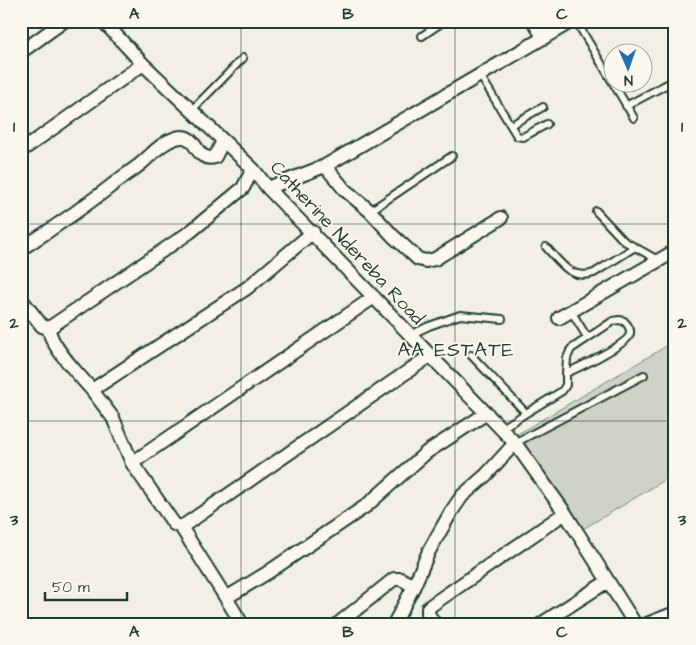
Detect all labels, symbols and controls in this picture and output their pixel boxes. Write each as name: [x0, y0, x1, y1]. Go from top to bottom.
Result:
text: A: [129, 3, 140, 25]
text: B: [342, 3, 354, 25]
text: C: [556, 3, 568, 25]
north arrow: [604, 42, 654, 92]
text: N: [623, 70, 633, 90]
text: 1: [13, 116, 16, 138]
text: 1: [681, 116, 684, 138]
street label: Catherine Ndereba Road: [264, 155, 430, 331]
text: 2: [8, 312, 19, 334]
text: 2: [676, 312, 687, 334]
district label: AA ESTATE: [398, 336, 514, 364]
text: 3: [9, 509, 19, 531]
text: 3: [677, 509, 687, 531]
scale bar: [45, 570, 128, 602]
text: 50 m: [52, 577, 90, 598]
text: A: [129, 621, 140, 643]
text: B: [342, 621, 354, 643]
text: C: [556, 621, 568, 643]

